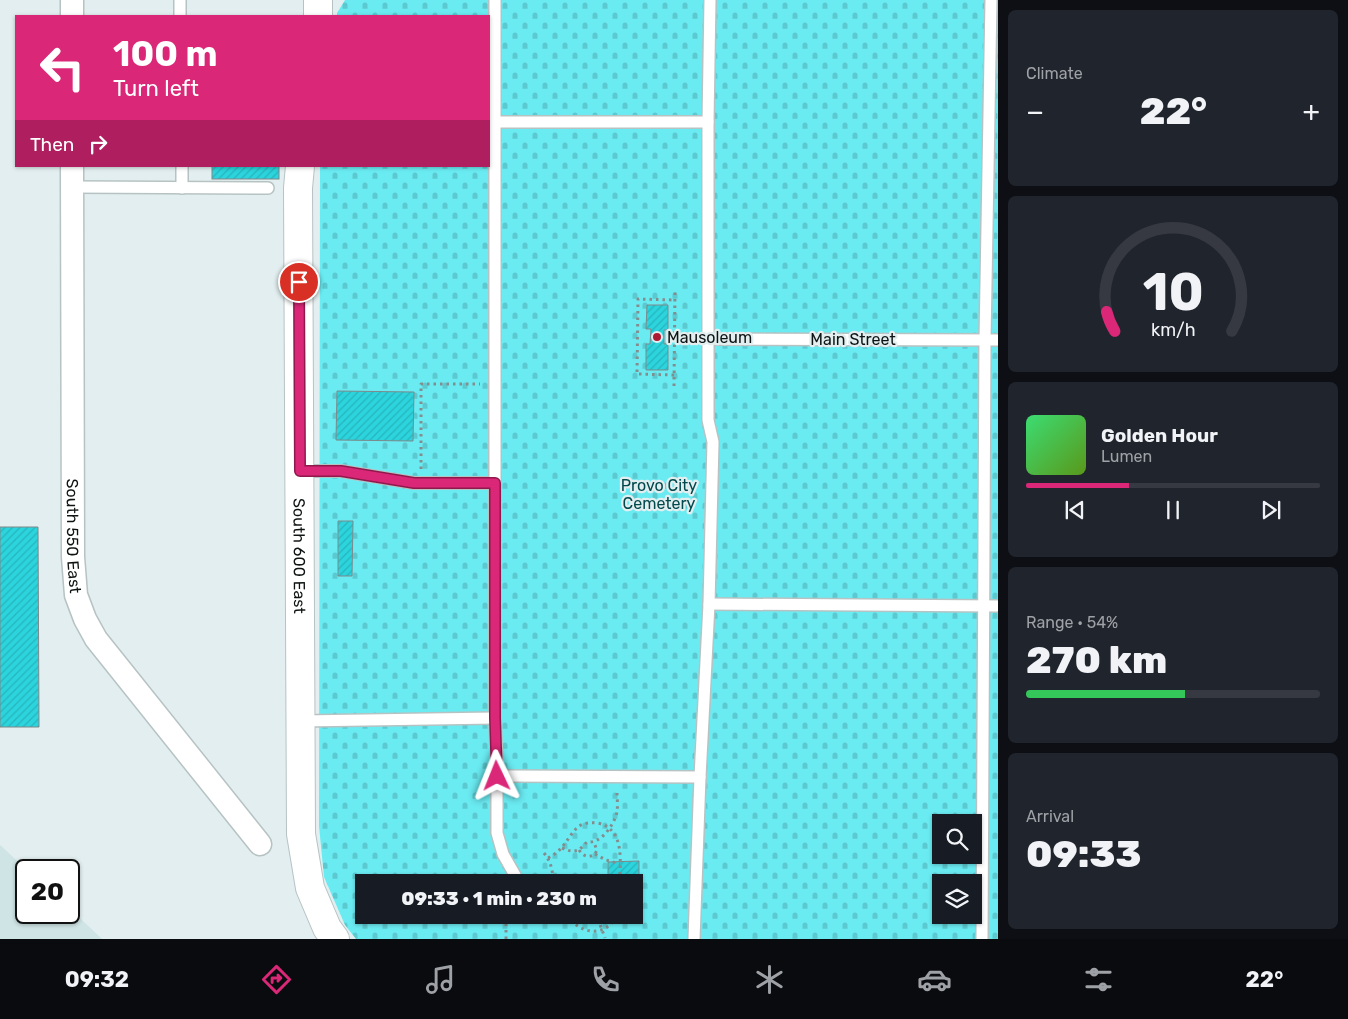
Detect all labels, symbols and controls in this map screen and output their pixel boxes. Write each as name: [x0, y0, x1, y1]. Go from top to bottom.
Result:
text: 100 m: [113, 33, 218, 75]
icon: left: [30, 35, 95, 100]
text: Climate: [1026, 64, 1083, 83]
text: Turn left: [113, 75, 199, 102]
text: 22°: [1140, 88, 1207, 134]
text: −: [1026, 95, 1044, 128]
text: +: [1303, 95, 1320, 128]
icon: right: [84, 130, 112, 158]
text: Then: [30, 133, 74, 156]
pin: [278, 261, 320, 303]
text: 10: [1142, 261, 1204, 323]
icon: arrive: [285, 268, 313, 296]
text: km/h: [1151, 319, 1195, 340]
place label: Mausoleum: [667, 328, 752, 347]
street label: Main Street: [810, 330, 896, 349]
marker: Mausoleum: [651, 331, 663, 343]
text: Golden Hour: [1101, 424, 1218, 447]
text: Lumen: [1101, 447, 1152, 466]
park label: Provo City Cemetery: [621, 476, 697, 513]
street label: South 550 East: [63, 479, 85, 594]
icon: previous: [1061, 496, 1089, 524]
icon: pause: [1159, 496, 1187, 524]
icon: next: [1257, 496, 1285, 524]
street label: South 600 East: [290, 498, 309, 614]
text: Range · 54%: [1026, 613, 1118, 632]
text: 270 km: [1026, 637, 1167, 683]
position arrow: [470, 749, 522, 801]
text: Arrival: [1026, 807, 1074, 826]
map controls: [932, 814, 982, 924]
button: search: [932, 814, 982, 864]
text: 09:33: [1026, 831, 1141, 877]
speed limit sign: 20: [15, 859, 80, 924]
button: layers: [932, 874, 982, 924]
text: 09:33 · 1 min · 230 m: [401, 887, 597, 910]
icon: directions: [259, 962, 294, 997]
icon: music: [423, 962, 458, 997]
icon: phone: [588, 962, 623, 997]
icon: climate: [752, 962, 787, 997]
icon: car: [917, 962, 952, 997]
icon: filters: [1081, 962, 1116, 997]
text: 09:32: [65, 966, 129, 993]
text: 22°: [1246, 966, 1283, 993]

